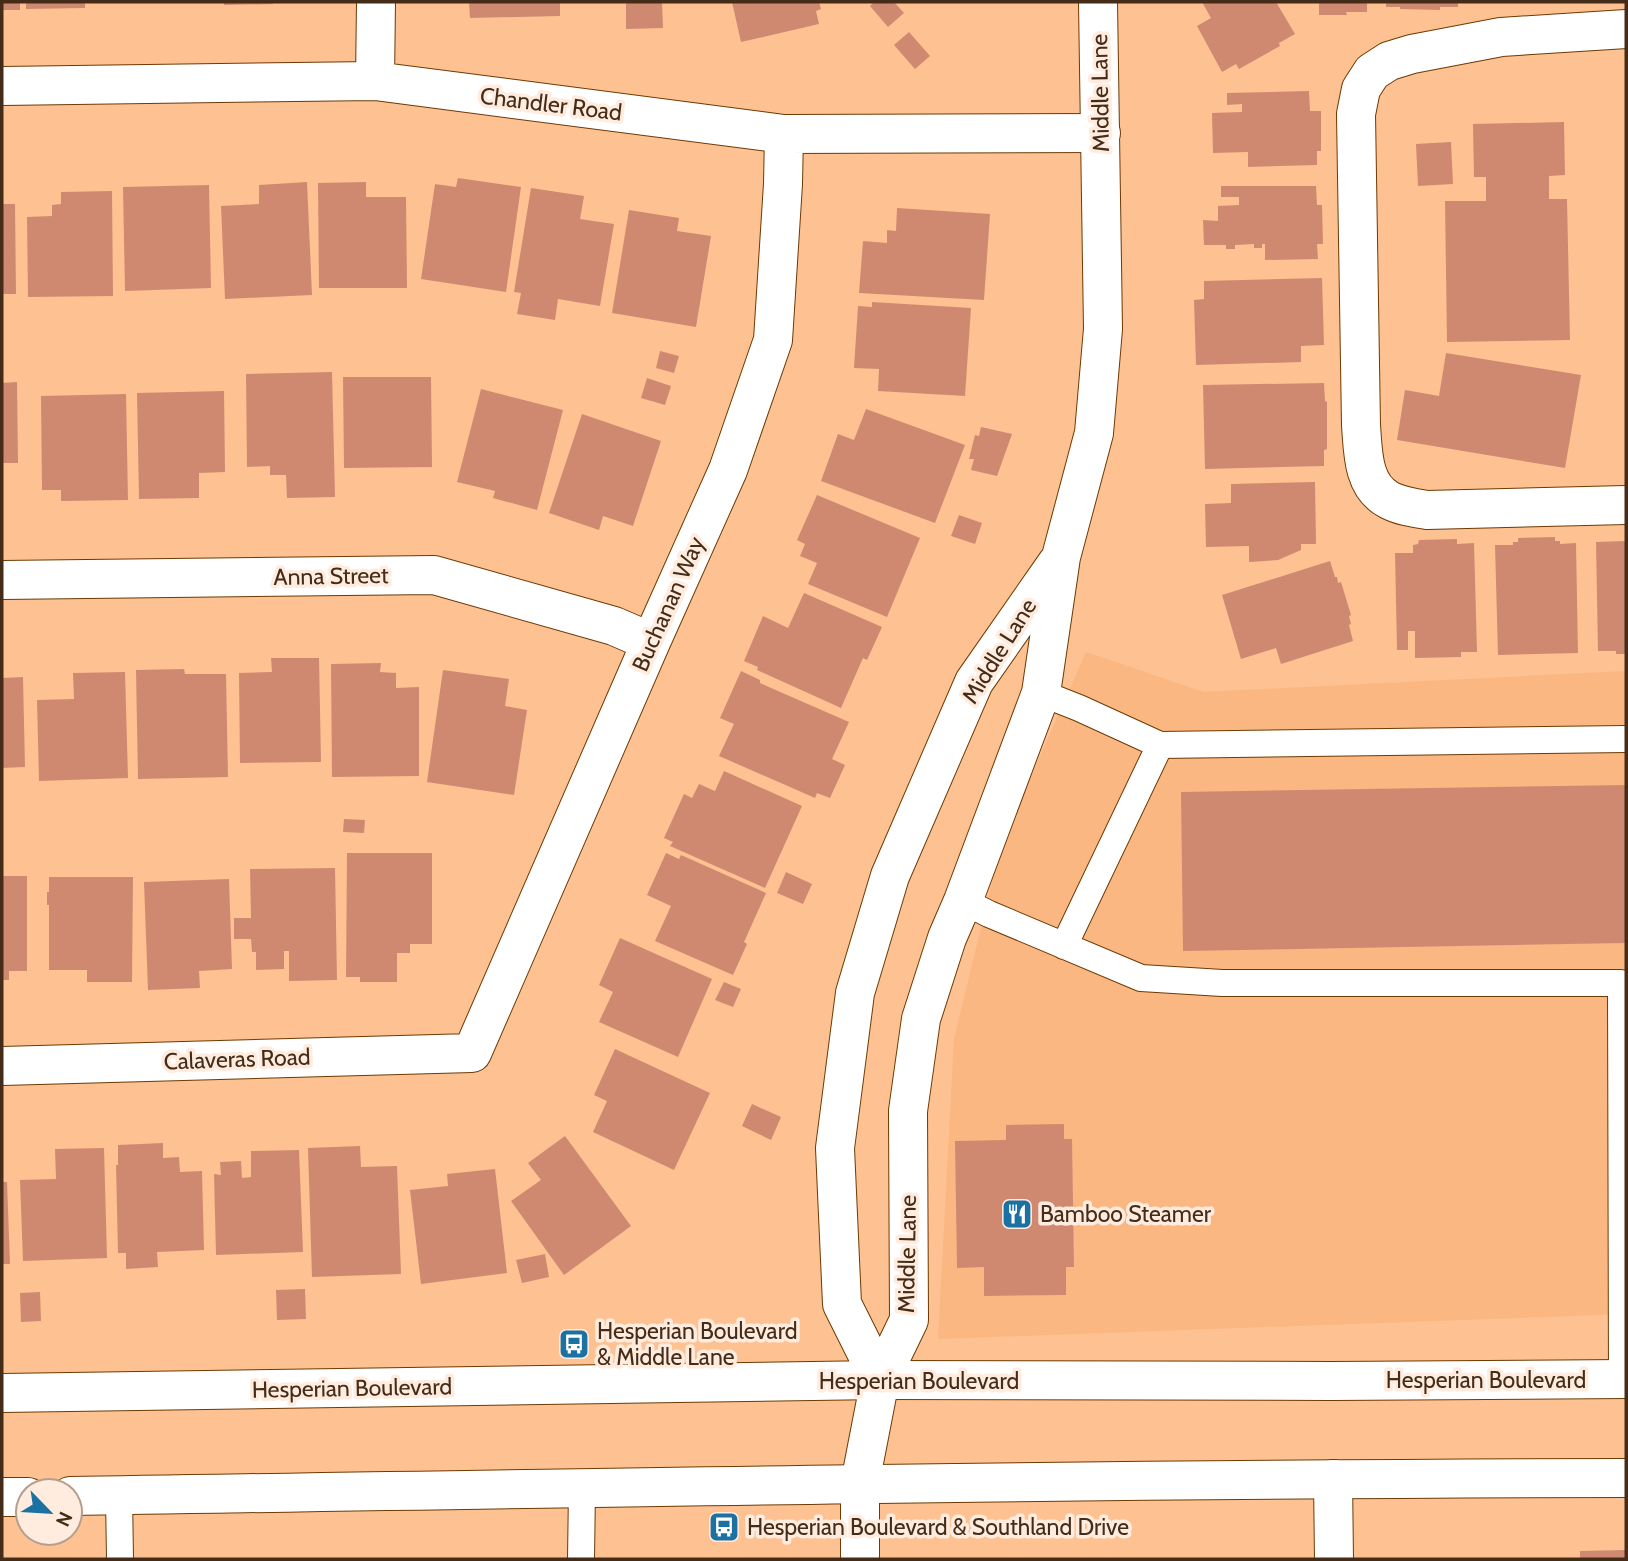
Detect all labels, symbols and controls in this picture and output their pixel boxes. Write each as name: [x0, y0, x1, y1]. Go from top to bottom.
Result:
street label: Middle Lane: [1085, 33, 1115, 152]
street label: Chandler Road: [478, 81, 624, 127]
street label: Buchanan Way: [626, 532, 710, 676]
street label: Anna Street: [273, 561, 389, 591]
street label: Middle Lane: [956, 593, 1042, 709]
street label: Calaveras Road: [163, 1042, 311, 1076]
street label: Middle Lane: [892, 1194, 922, 1313]
restaurant icon: Bamboo Steamer: [1000, 1197, 1034, 1231]
place label: Bamboo Steamer: [1040, 1200, 1212, 1228]
place label: Hesperian Boulevard & Middle Lane: [597, 1317, 797, 1371]
bus stop icon: Hesperian Boulevard & Middle Lane: [557, 1327, 591, 1361]
street label: Hesperian Boulevard: [1386, 1366, 1586, 1394]
street label: Hesperian Boulevard: [819, 1367, 1019, 1395]
street label: Hesperian Boulevard: [252, 1372, 452, 1404]
north arrow: [14, 1477, 84, 1547]
text: N: [51, 1508, 77, 1530]
bus stop icon: Hesperian Boulevard & Southland Drive: [707, 1510, 741, 1544]
place label: Hesperian Boulevard & Southland Drive: [747, 1513, 1129, 1541]

